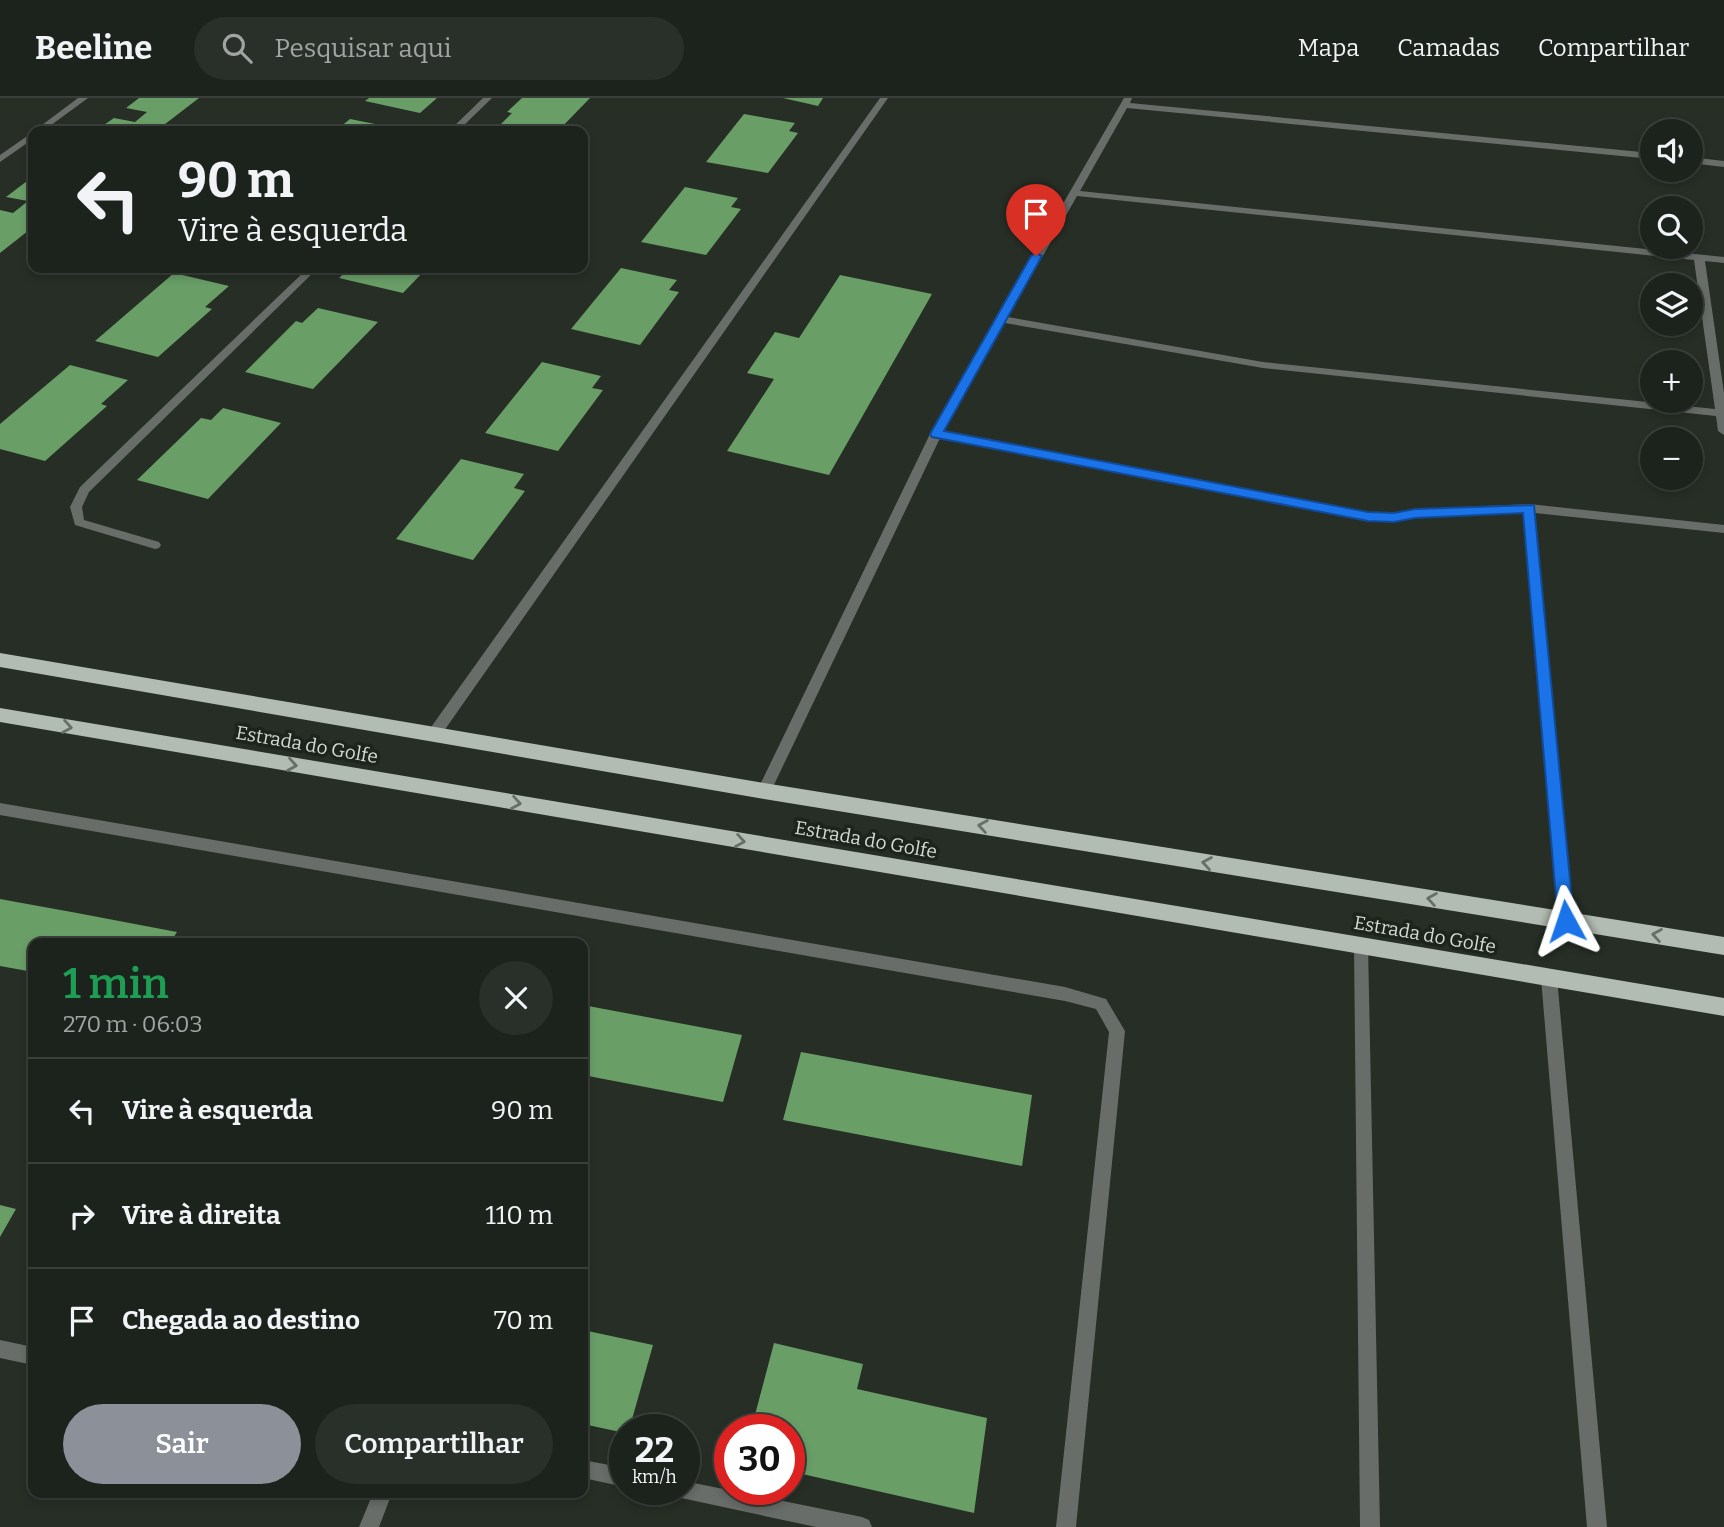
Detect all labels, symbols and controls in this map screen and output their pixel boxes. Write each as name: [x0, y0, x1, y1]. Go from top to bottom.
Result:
search box: [194, 17, 684, 80]
text: Beeline: [35, 28, 152, 68]
icon: search: [218, 29, 256, 67]
text: Pesquisar aqui: [274, 33, 452, 64]
text: Mapa: [1298, 34, 1359, 62]
text: Camadas: [1397, 34, 1500, 62]
text: Compartilhar: [1538, 34, 1689, 62]
map controls: [1640, 119, 1703, 490]
button: sound: [1640, 119, 1703, 182]
text: 90 m: [178, 151, 294, 210]
icon: left: [63, 154, 154, 245]
pin: [1006, 184, 1066, 256]
icon: arrive: [1017, 195, 1055, 233]
button: search: [1640, 196, 1703, 259]
text: Vire à esquerda: [178, 211, 408, 249]
button: layers: [1640, 273, 1703, 336]
button: +: [1640, 350, 1703, 413]
button: −: [1640, 427, 1703, 490]
one-way arrow: [61, 719, 73, 734]
street label: Estrada do Golfe: [234, 721, 380, 768]
one-way arrow: [286, 757, 297, 772]
one-way arrow: [510, 795, 522, 810]
street label: Estrada do Golfe: [793, 816, 939, 863]
one-way arrow: [977, 819, 989, 834]
one-way arrow: [734, 833, 746, 848]
one-way arrow: [1201, 856, 1213, 871]
position arrow: [1529, 884, 1603, 958]
one-way arrow: [1426, 892, 1438, 907]
street label: Estrada do Golfe: [1352, 911, 1498, 958]
one-way arrow: [1651, 928, 1662, 943]
text: 1 min: [63, 959, 169, 1009]
button: close: [479, 961, 553, 1035]
text: 270 m · 06:03: [63, 1010, 203, 1038]
icon: left: [63, 1092, 101, 1130]
text: Vire à esquerda: [122, 1095, 313, 1126]
text: 90 m: [491, 1095, 553, 1126]
icon: right: [63, 1197, 101, 1235]
text: Vire à direita: [122, 1200, 281, 1231]
text: 110 m: [485, 1200, 553, 1231]
icon: arrive: [63, 1302, 101, 1340]
text: Chegada ao destino: [122, 1305, 360, 1336]
text: 70 m: [494, 1305, 553, 1336]
button: Sair: [63, 1404, 301, 1484]
button: Compartilhar: [315, 1404, 553, 1484]
speed limit sign: 30: [714, 1414, 805, 1505]
text: 22: [635, 1429, 674, 1471]
text: km/h: [632, 1466, 677, 1488]

